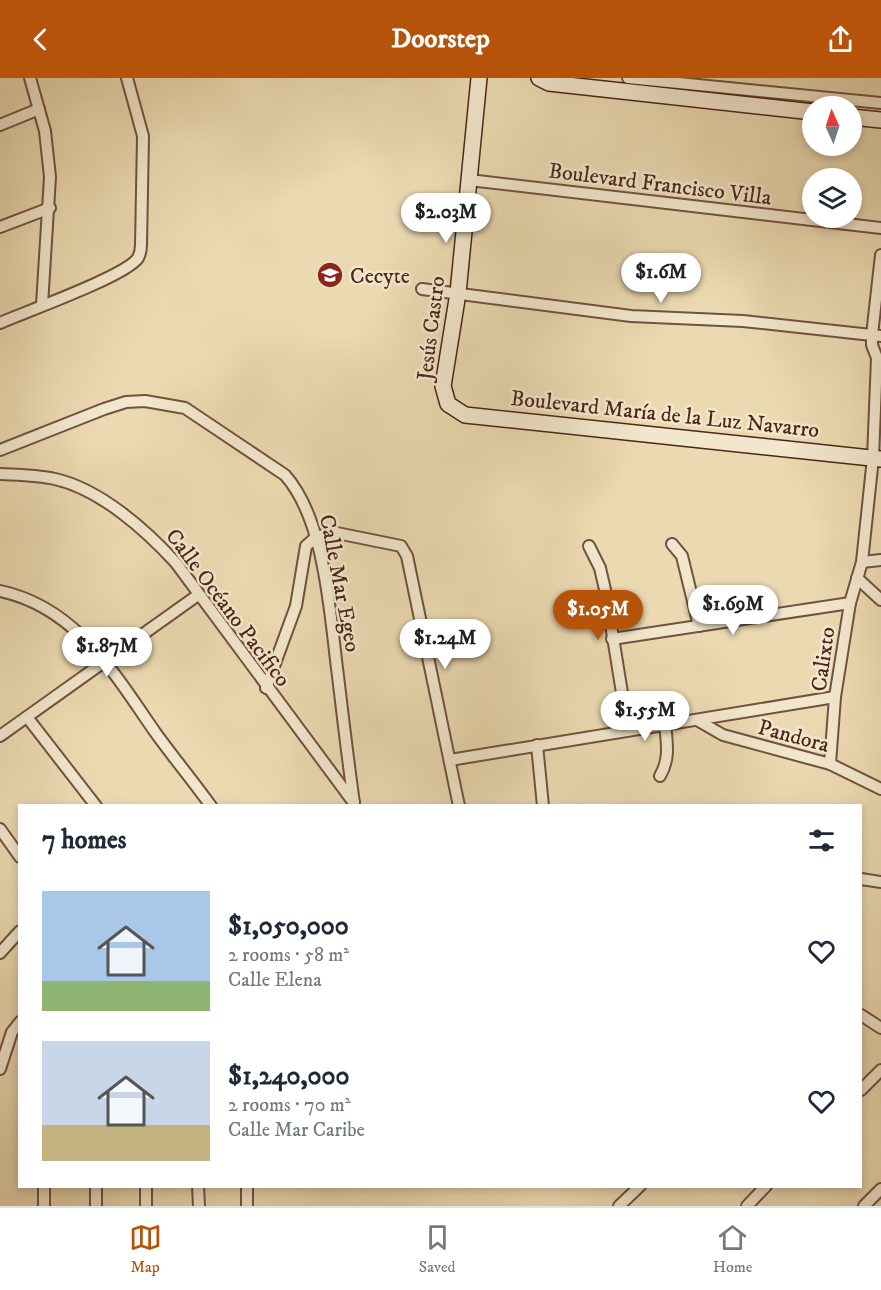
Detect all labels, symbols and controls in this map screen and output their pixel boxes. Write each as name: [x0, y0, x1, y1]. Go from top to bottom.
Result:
text: Doorstep: [391, 22, 490, 56]
icon: back: [24, 23, 57, 56]
icon: share: [824, 23, 857, 56]
north arrow: [802, 96, 862, 156]
map controls: [802, 96, 862, 228]
street label: Boulevard Francisco Villa: [547, 157, 773, 212]
button: layers: [802, 168, 862, 228]
pin: $2.03M: [397, 193, 495, 244]
text: $2.03M: [415, 200, 477, 225]
pin: $1.6M: [619, 253, 703, 304]
school or university icon: Cecyte: [315, 260, 345, 290]
text: $1.6M: [635, 260, 687, 285]
place label: Cecyte: [350, 263, 410, 290]
street label: Jesús Castro: [411, 275, 451, 384]
street label: Boulevard María de la Luz Navarro: [509, 385, 821, 444]
street label: Calle Mar Egeo: [313, 512, 366, 654]
street label: Calle Océano Pacifico: [160, 523, 296, 692]
pin: $1.69M: [684, 585, 782, 636]
pin: $1.05M: [549, 590, 647, 641]
text: $1.69M: [702, 592, 764, 617]
text: $1.05M: [567, 597, 629, 622]
pin: $1.24M: [396, 619, 494, 670]
street label: Calixto: [806, 625, 841, 693]
text: $1.24M: [414, 626, 476, 651]
pin: $1.87M: [58, 627, 156, 678]
text: $1.87M: [76, 634, 138, 659]
pin: $1.55M: [596, 691, 694, 742]
text: $1.55M: [615, 698, 675, 723]
street label: Pandora: [755, 714, 833, 759]
text: 7 homes: [42, 824, 126, 857]
icon: filters: [805, 824, 838, 857]
text: $1,050,000: [228, 910, 349, 943]
icon: home: [90, 915, 162, 987]
icon: heart: [805, 935, 838, 968]
text: 2 rooms · 58 m²: [228, 943, 349, 968]
text: Calle Elena: [228, 968, 322, 993]
text: $1,240,000: [228, 1060, 349, 1093]
icon: home: [90, 1065, 162, 1137]
icon: heart: [805, 1085, 838, 1118]
text: 2 rooms · 70 m²: [228, 1093, 351, 1118]
text: Calle Mar Caribe: [228, 1118, 365, 1143]
tab: Map: [129, 1221, 162, 1277]
tab: Saved: [419, 1221, 456, 1277]
tab: Home: [713, 1221, 752, 1277]

